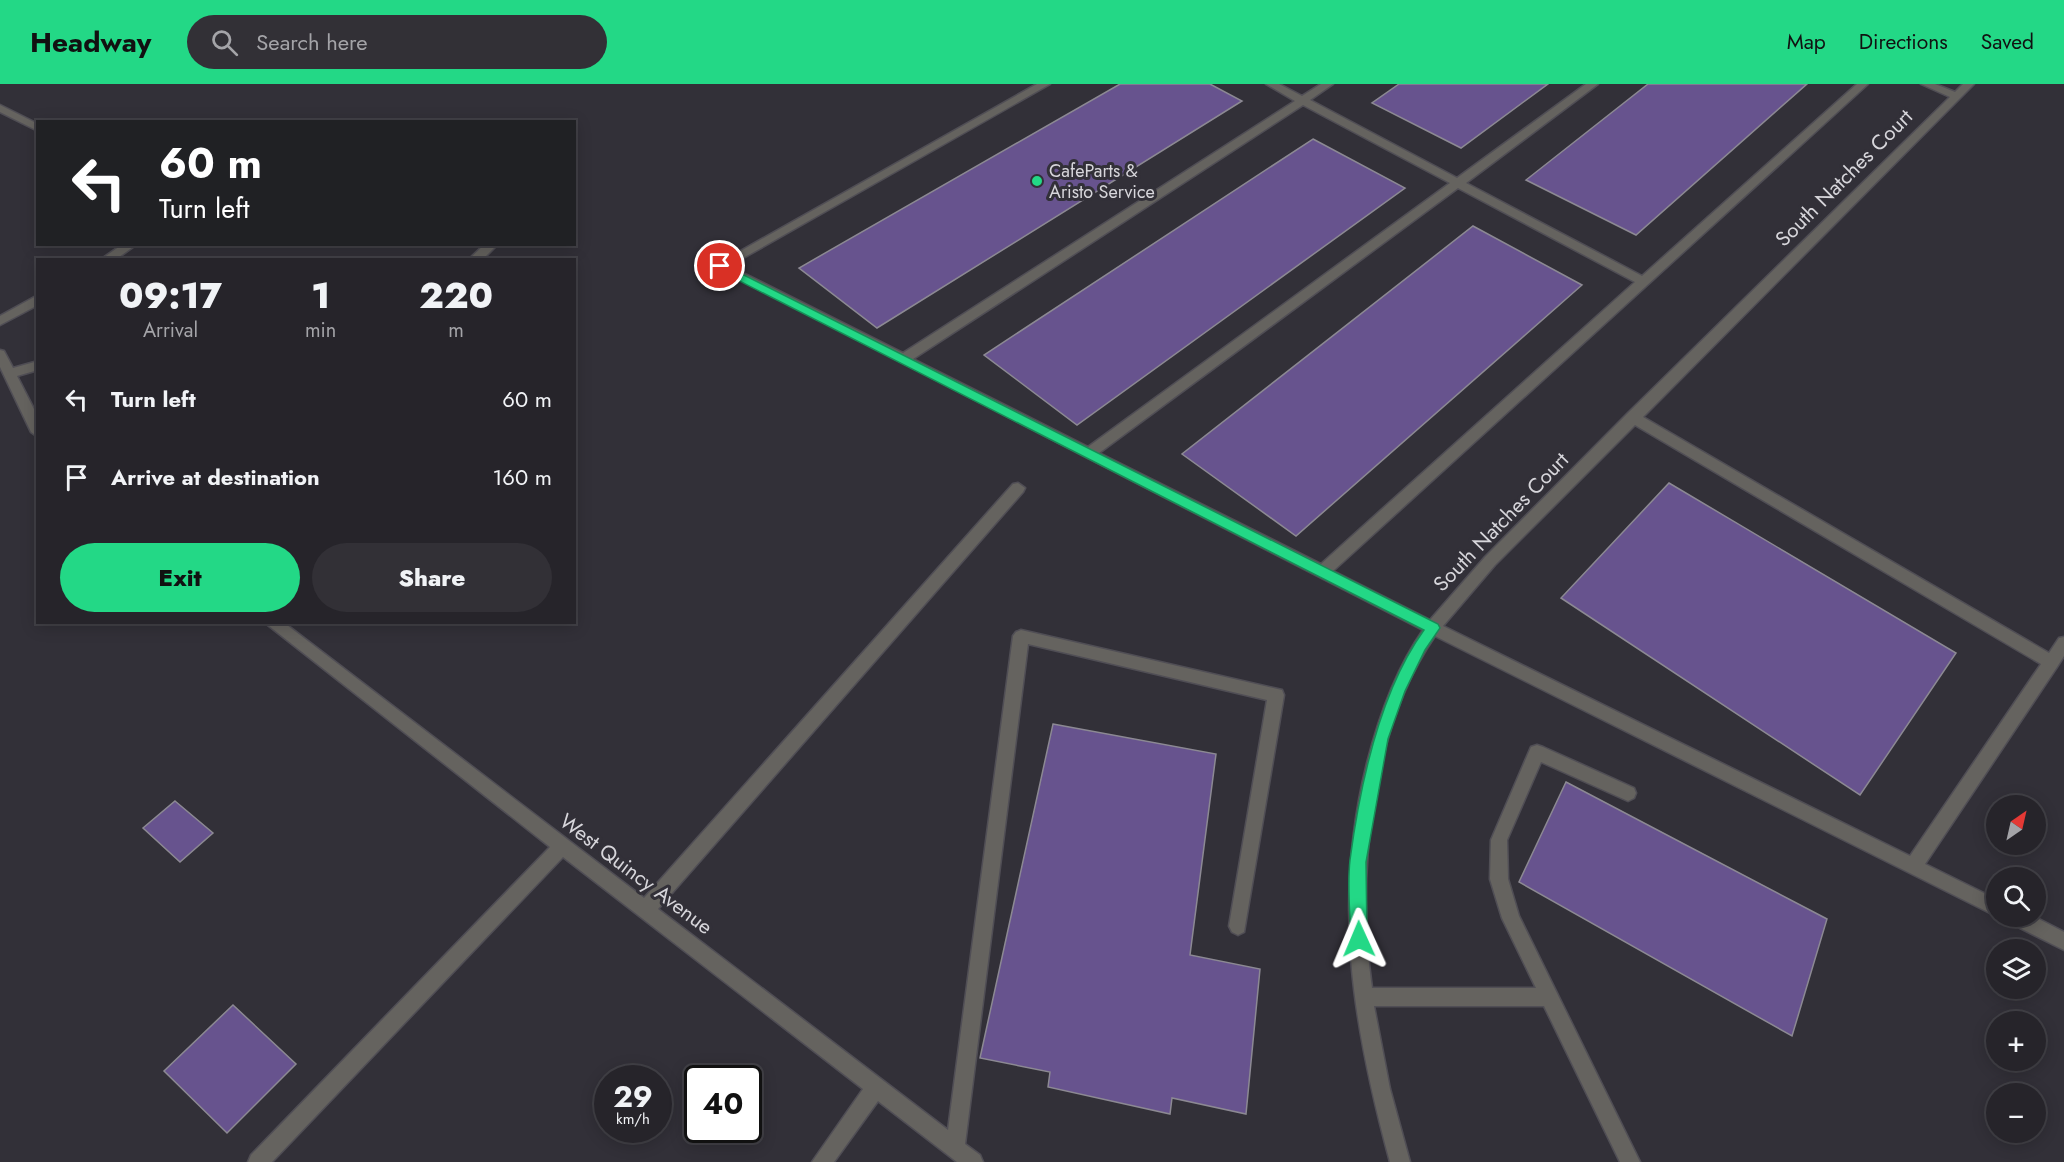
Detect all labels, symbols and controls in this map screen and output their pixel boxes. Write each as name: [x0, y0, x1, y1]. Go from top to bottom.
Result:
search box: [187, 15, 607, 69]
text: Headway: [30, 22, 151, 63]
icon: search: [208, 26, 241, 59]
text: Search here: [256, 26, 368, 58]
text: Map: [1787, 27, 1826, 57]
text: Directions: [1859, 27, 1948, 57]
text: Saved: [1981, 27, 2034, 57]
street label: South Natches Court: [1768, 102, 1920, 254]
text: 60 m: [159, 133, 262, 194]
icon: left: [60, 144, 138, 222]
place label: CafeParts & Aristo Service: [1049, 158, 1155, 205]
marker: CafeParts & Aristo Service: [1030, 174, 1044, 188]
text: Turn left: [159, 189, 249, 228]
pin: [694, 240, 745, 291]
icon: arrive: [703, 249, 736, 282]
text: 09:17: [119, 269, 222, 321]
text: 1: [311, 269, 330, 321]
text: 220: [419, 269, 493, 321]
text: Arrival: [143, 316, 198, 345]
text: min: [305, 316, 336, 345]
text: m: [448, 316, 464, 345]
icon: left: [60, 383, 93, 416]
text: Turn left: [111, 383, 196, 415]
text: 60 m: [502, 383, 552, 415]
street label: South Natches Court: [1426, 446, 1576, 598]
icon: arrive: [60, 461, 93, 494]
text: Arrive at destination: [111, 461, 320, 493]
text: 160 m: [492, 461, 552, 493]
button: Exit: [60, 543, 300, 612]
button: Share: [312, 543, 552, 612]
north arrow: [1986, 795, 2046, 855]
map controls: [1986, 795, 2046, 1143]
street label: West Quincy Avenue: [553, 806, 719, 942]
button: search: [1986, 867, 2046, 927]
position arrow: [1327, 907, 1391, 971]
button: layers: [1986, 939, 2046, 999]
button: +: [1986, 1011, 2046, 1071]
speed limit sign: 40: [684, 1065, 762, 1143]
text: 29: [613, 1075, 653, 1118]
button: −: [1986, 1083, 2046, 1143]
text: km/h: [616, 1108, 650, 1130]

